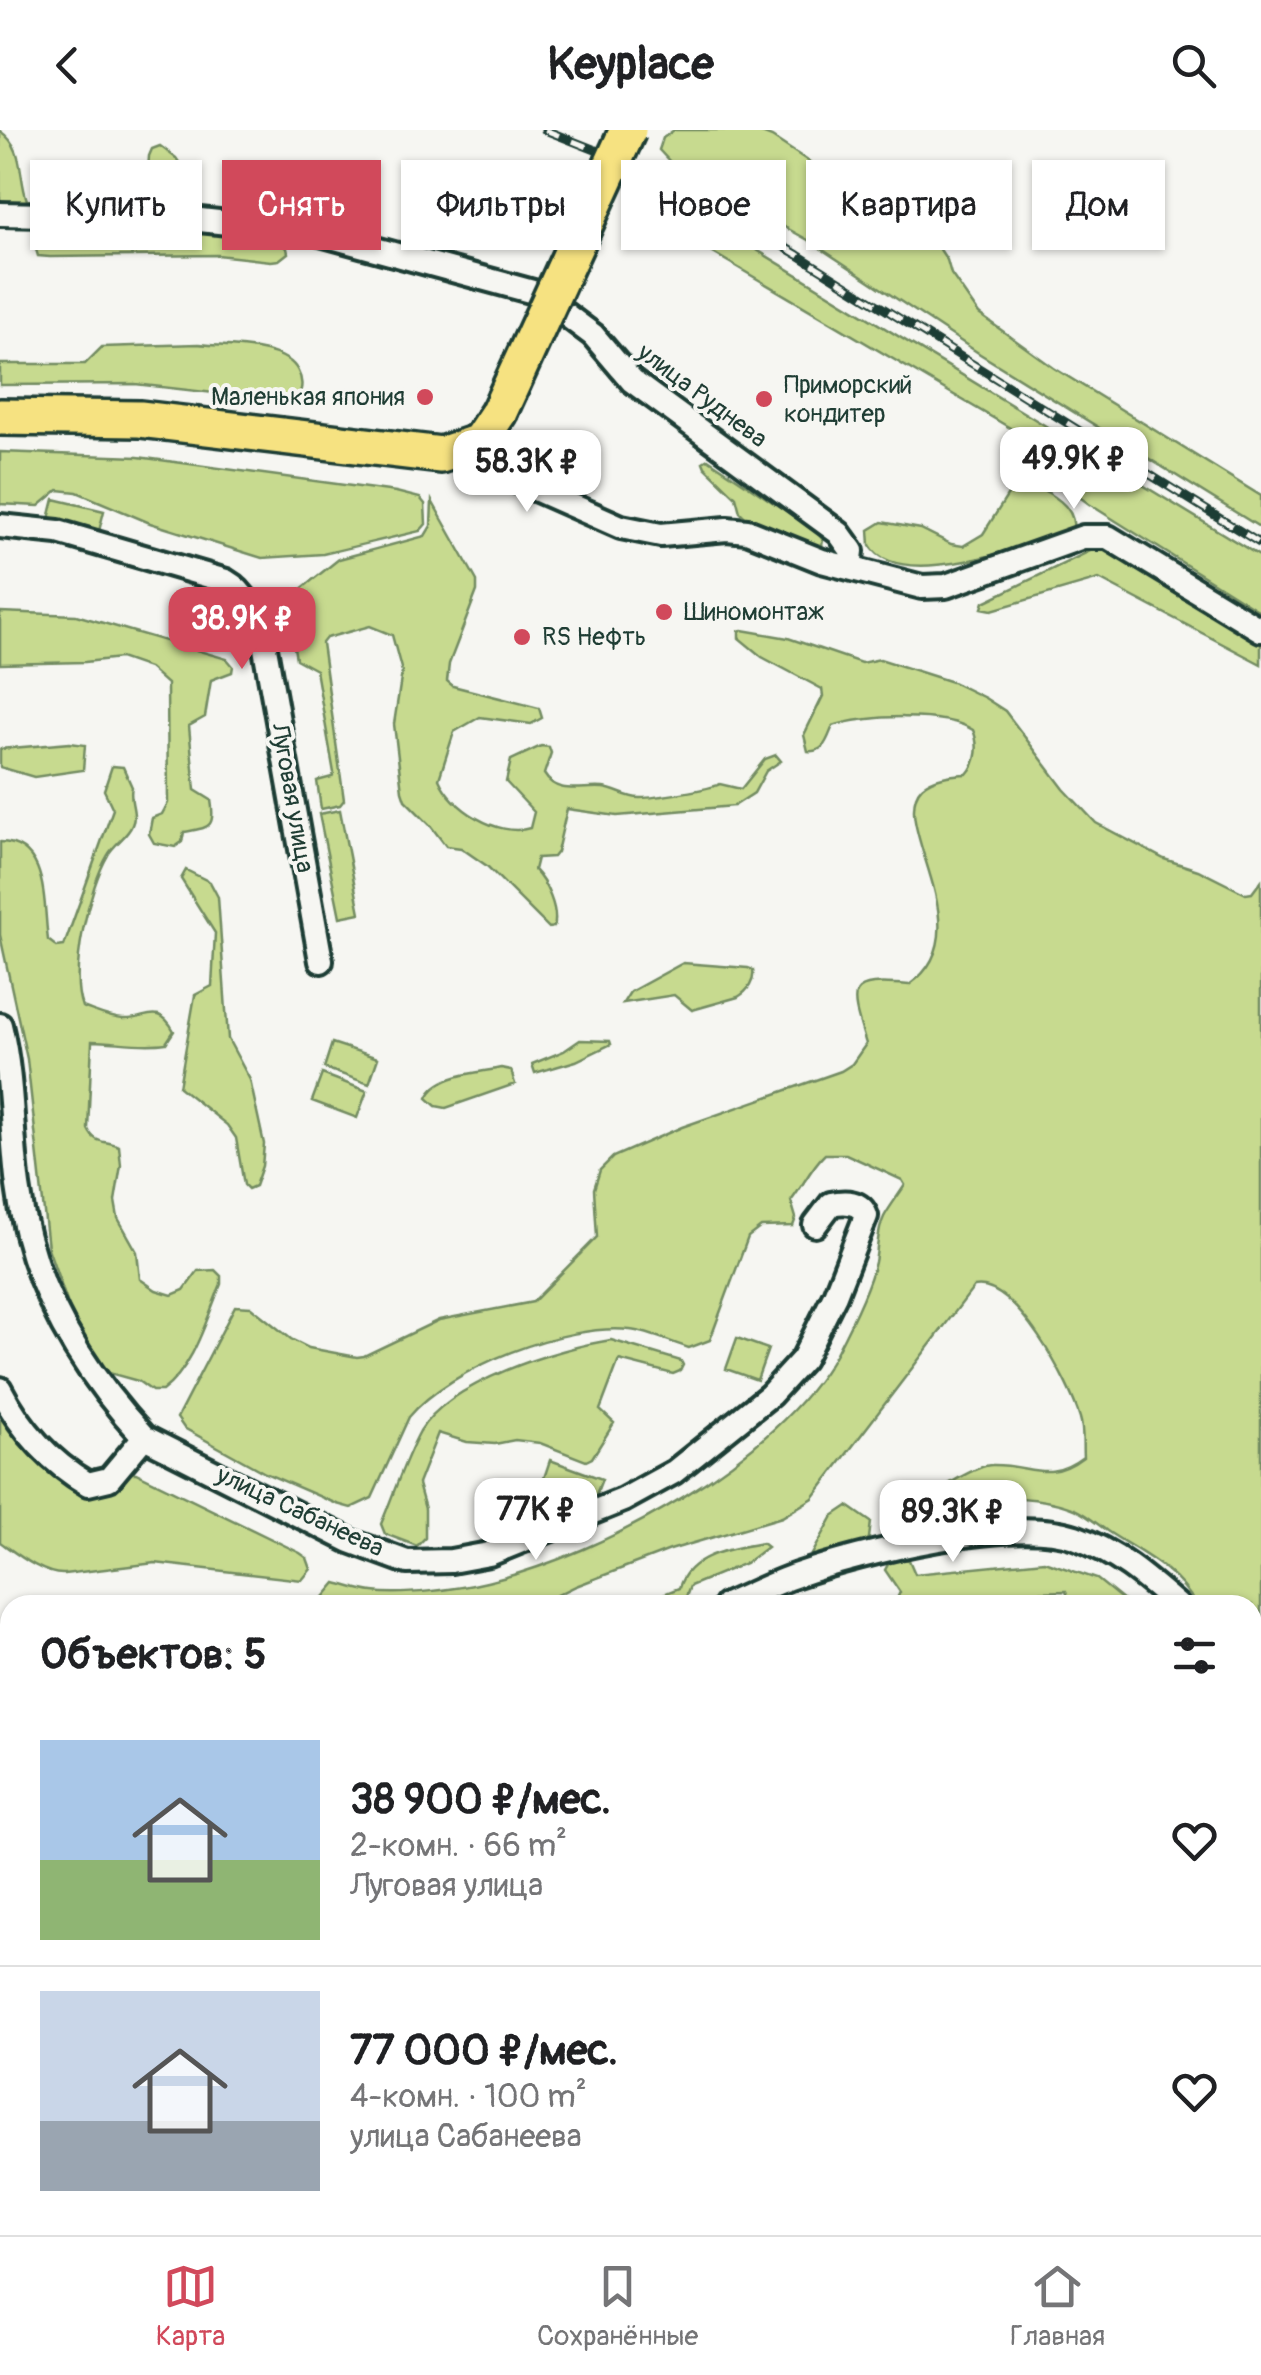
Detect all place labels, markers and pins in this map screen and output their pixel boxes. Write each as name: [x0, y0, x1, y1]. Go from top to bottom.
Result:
place label: Приморский кондитер: [784, 370, 912, 430]
place label: Маленькая япония: [211, 382, 405, 413]
marker: Маленькая япония: [414, 386, 436, 408]
marker: Приморский кондитер: [753, 388, 775, 410]
pin: 49.9K ₽: [982, 427, 1166, 512]
pin: 58.3K ₽: [435, 430, 619, 515]
pin: 38.9K ₽: [150, 587, 334, 672]
place label: Шиномонтаж: [684, 597, 824, 628]
marker: Шиномонтаж: [653, 601, 675, 623]
place label: RS Нефть: [542, 622, 646, 653]
marker: RS Нефть: [511, 626, 533, 648]
pin: 77K ₽: [466, 1478, 606, 1563]
pin: 89.3K ₽: [861, 1480, 1045, 1565]

